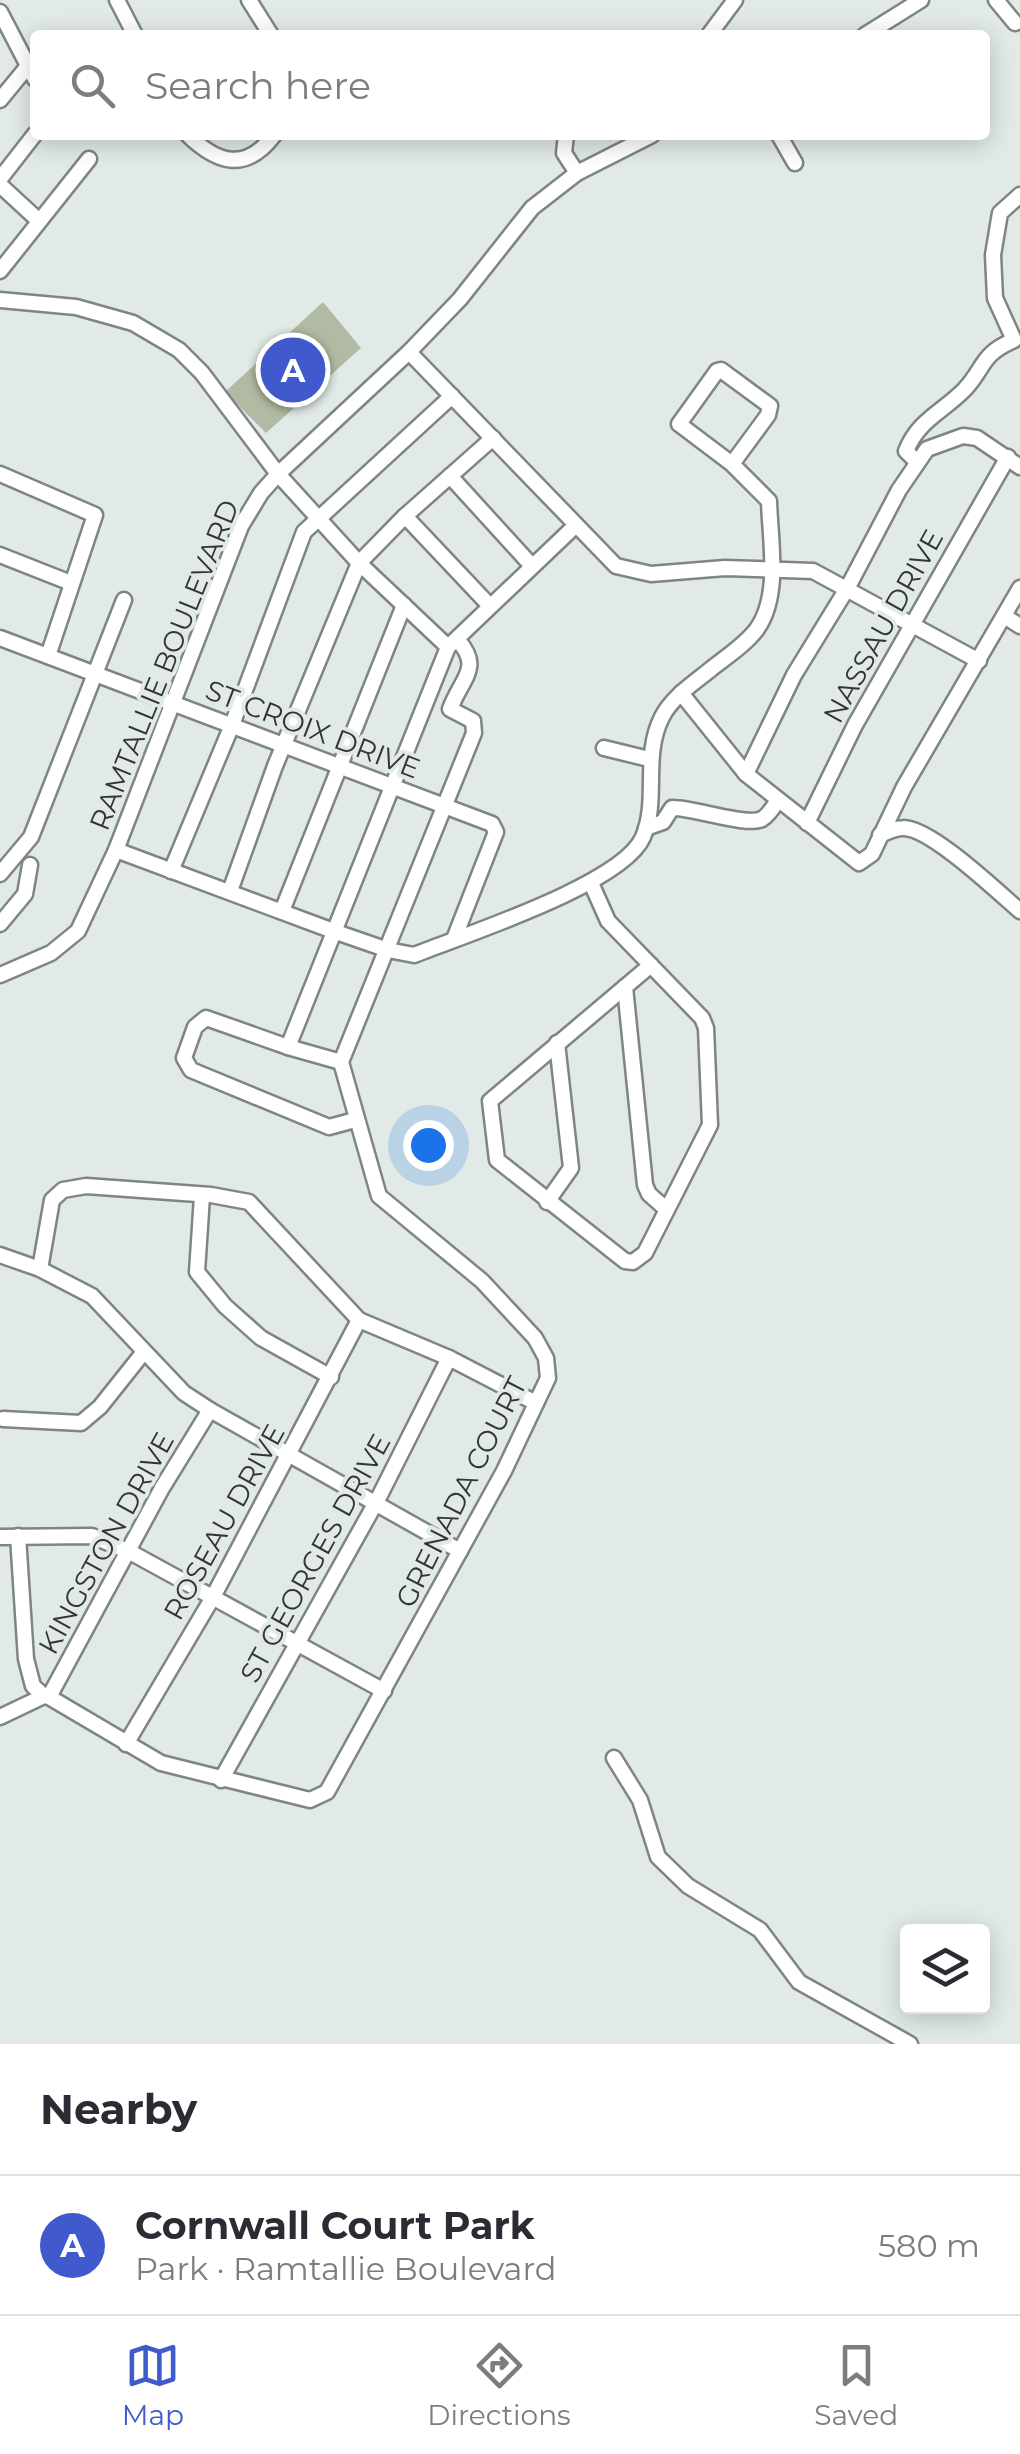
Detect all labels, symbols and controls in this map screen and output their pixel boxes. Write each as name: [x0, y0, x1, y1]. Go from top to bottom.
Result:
search box: [30, 30, 990, 140]
icon: search: [65, 58, 120, 113]
text: Search here: [145, 62, 371, 109]
pin: A: [260, 332, 326, 408]
street label: RAMTALLIE BOULEVARD: [82, 495, 246, 835]
street label: NASSAU DRIVE: [816, 523, 950, 729]
street label: ST CROIX DRIVE: [201, 672, 425, 786]
your location: [403, 1120, 454, 1171]
street label: GRENADA COURT: [388, 1371, 534, 1613]
street label: ROSEAU DRIVE: [156, 1418, 292, 1626]
street label: KINGSTON DRIVE: [31, 1426, 181, 1660]
street label: ST GEORGES DRIVE: [233, 1428, 397, 1688]
map controls: [900, 1924, 990, 2014]
button: layers: [900, 1924, 990, 2014]
text: Nearby: [40, 2083, 197, 2135]
text: Cornwall Court Park: [135, 2202, 535, 2249]
text: A: [60, 2226, 85, 2265]
text: 580 m: [878, 2226, 980, 2265]
text: Park · Ramtallie Boulevard: [135, 2249, 557, 2288]
tab: Map: [122, 2338, 184, 2432]
tab: Directions: [427, 2338, 571, 2432]
tab: Saved: [814, 2338, 898, 2432]

